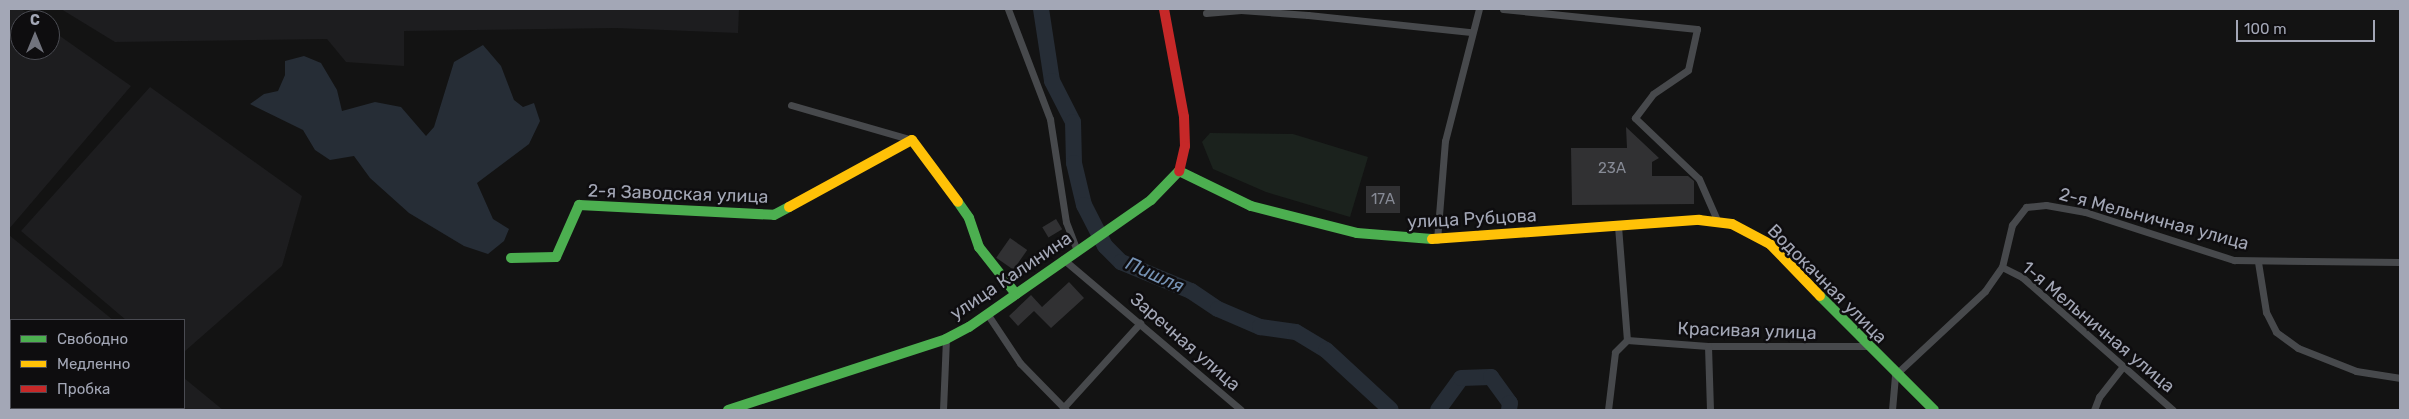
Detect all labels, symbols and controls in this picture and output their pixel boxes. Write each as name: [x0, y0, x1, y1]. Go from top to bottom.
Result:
north arrow: [10, 10, 60, 60]
scale bar: [2239, 10, 2378, 42]
text: С: [30, 12, 40, 29]
text: 100 m: [2244, 20, 2286, 38]
house number: 23А: [1598, 160, 1626, 178]
street label: 2-я Заводская улица: [587, 180, 769, 208]
street label: 2-я Мельничная улица: [2057, 183, 2251, 255]
house number: 17А: [1371, 191, 1395, 209]
street label: улица Рубцова: [1407, 205, 1537, 233]
street label: Водокачная улица: [1763, 220, 1891, 348]
street label: улица Калинина: [946, 227, 1076, 325]
water label: Пишля: [1122, 252, 1188, 298]
street label: 1-я Мельничная улица: [2017, 257, 2179, 397]
street label: Заречная улица: [1126, 288, 1244, 396]
street label: Красивая улица: [1677, 318, 1817, 344]
legend: [10, 319, 185, 409]
text: Свободно: [57, 330, 128, 348]
text: Медленно: [57, 355, 130, 373]
text: Пробка: [57, 380, 110, 398]

